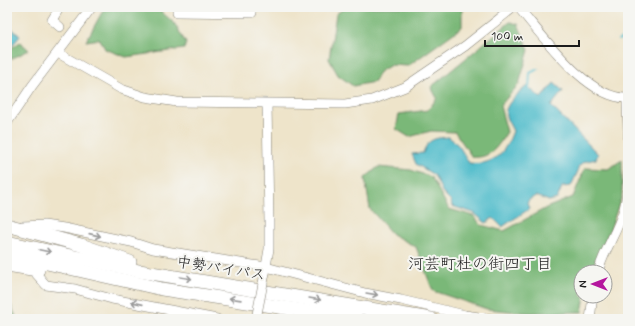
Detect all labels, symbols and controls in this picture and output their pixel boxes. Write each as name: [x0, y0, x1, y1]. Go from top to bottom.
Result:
scale bar: [485, 22, 579, 48]
text: 100 m: [491, 29, 523, 45]
one-way arrow: [88, 232, 101, 239]
one-way arrow: [38, 247, 51, 255]
street label: 中勢バイパス: [175, 252, 267, 286]
district label: 河芸町杜の街四丁目: [408, 254, 552, 275]
north arrow: [573, 264, 613, 304]
one-way arrow: [179, 275, 192, 283]
text: N: [577, 280, 591, 288]
one-way arrow: [365, 291, 378, 299]
one-way arrow: [229, 295, 242, 303]
one-way arrow: [308, 295, 321, 303]
one-way arrow: [131, 298, 144, 306]

